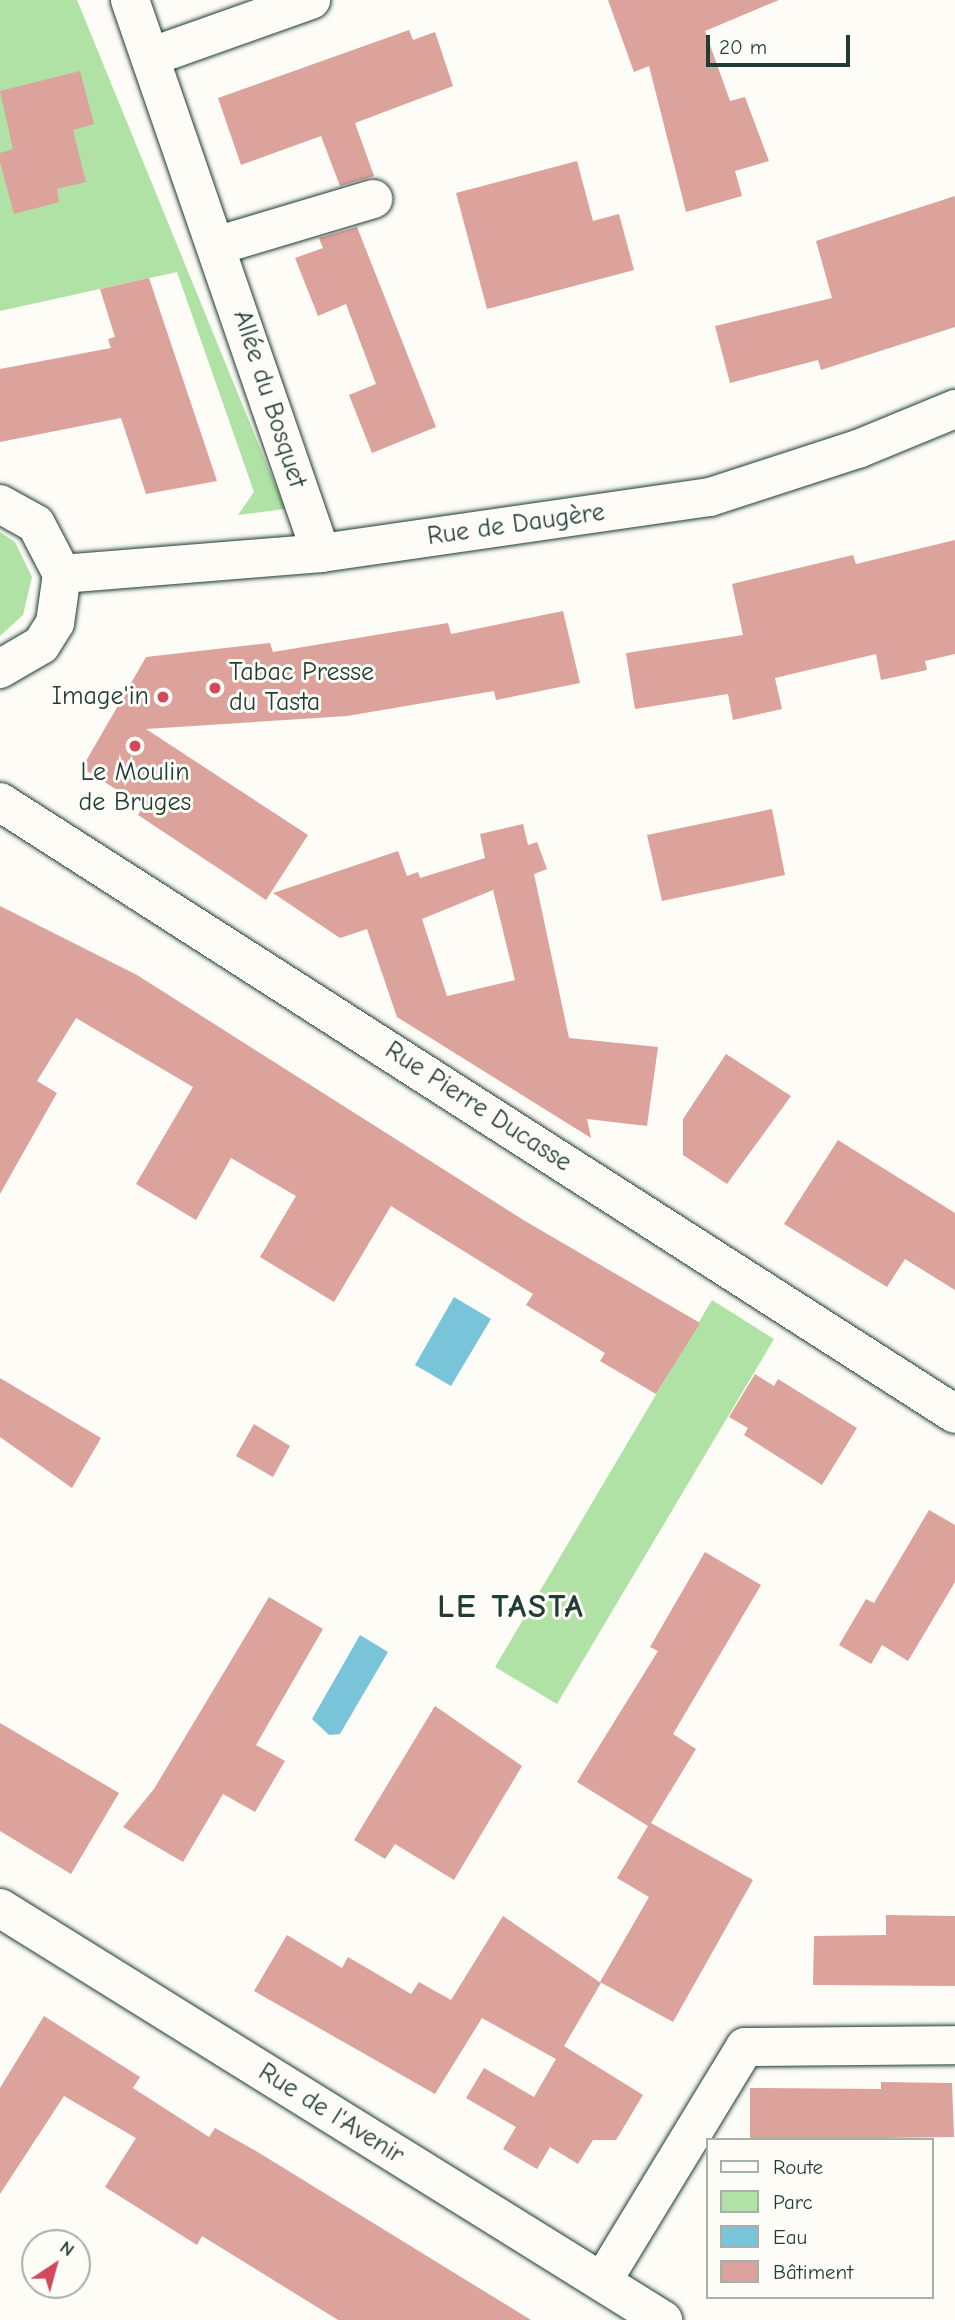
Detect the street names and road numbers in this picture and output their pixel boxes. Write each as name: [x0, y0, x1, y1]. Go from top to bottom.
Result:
street label: Allée du Bosquet: [226, 306, 312, 492]
street label: Rue de Daugère: [425, 497, 607, 553]
street label: Rue Pierre Ducasse: [379, 1035, 577, 1179]
street label: Rue de l'Avenir: [252, 2057, 410, 2171]

